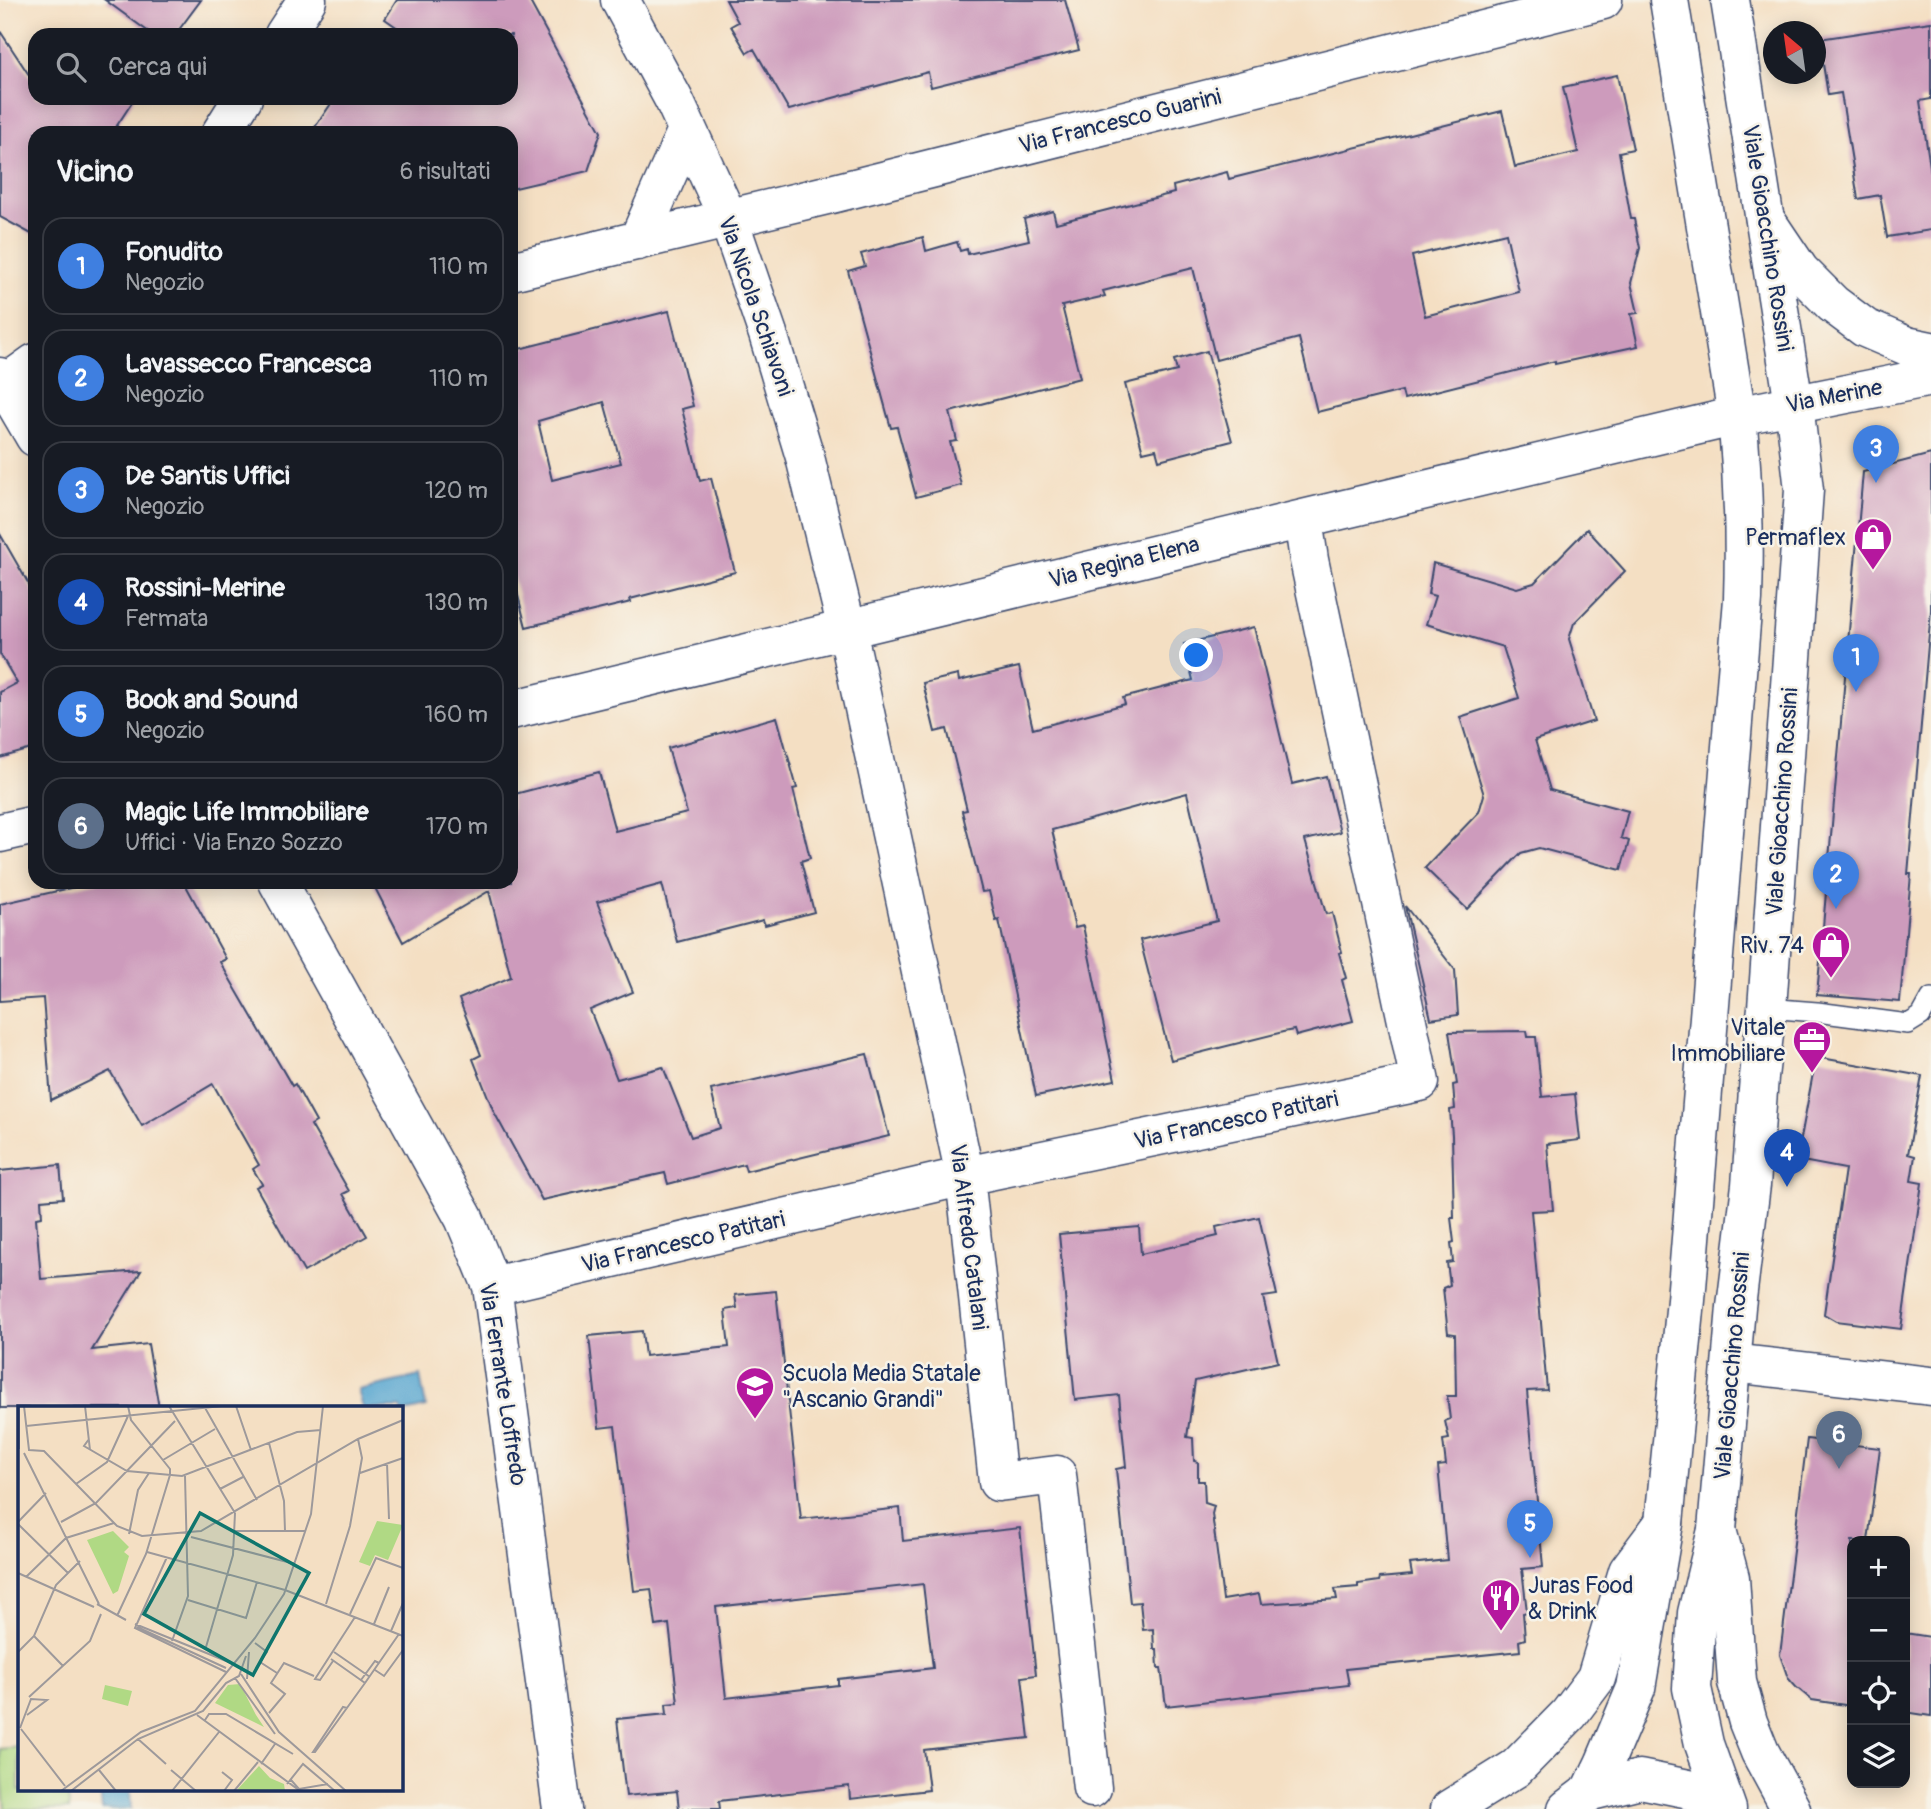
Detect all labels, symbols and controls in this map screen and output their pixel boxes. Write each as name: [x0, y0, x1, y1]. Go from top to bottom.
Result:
north arrow: [1763, 21, 1826, 84]
search box: [28, 28, 518, 105]
icon: search: [52, 48, 90, 86]
text: Cerca qui: [108, 51, 207, 83]
street label: Via Francesco Guarini: [1016, 82, 1224, 160]
street label: Viale Gioacchino Rossini: [1736, 123, 1800, 353]
text: Vicino: [56, 153, 133, 190]
text: 6 risultati: [400, 157, 490, 186]
street label: Via Nicola Schiavoni: [712, 212, 800, 400]
text: Fonudito: [125, 236, 223, 268]
text: 1: [77, 252, 86, 281]
text: 110 m: [429, 252, 488, 281]
text: Negozio: [125, 268, 204, 297]
text: Lavassecco Francesca: [125, 348, 372, 380]
text: 2: [75, 364, 87, 393]
text: 110 m: [429, 364, 488, 393]
street label: Via Merine: [1783, 372, 1885, 420]
text: Negozio: [125, 380, 204, 409]
pin: 3: [1853, 425, 1899, 483]
text: De Santis Uffici: [125, 460, 290, 492]
text: 3: [75, 476, 87, 505]
text: 120 m: [425, 476, 488, 505]
text: Negozio: [125, 492, 204, 521]
shop icon: Permaflex: [1852, 516, 1894, 571]
place label: Permaflex: [1745, 523, 1846, 552]
street label: Via Regina Elena: [1046, 529, 1202, 595]
text: Rossini-Merine: [125, 572, 285, 604]
text: 4: [74, 588, 88, 617]
text: 130 m: [425, 588, 488, 617]
text: Fermata: [125, 604, 208, 633]
pin: 1: [1833, 634, 1879, 692]
your location: [1179, 638, 1213, 672]
text: Book and Sound: [125, 684, 298, 716]
street label: Viale Gioacchino Rossini: [1760, 687, 1804, 917]
text: 5: [75, 700, 87, 729]
text: 160 m: [424, 700, 488, 729]
text: Negozio: [125, 716, 204, 745]
text: Magic Life Immobiliare: [125, 796, 368, 828]
text: 6: [74, 812, 88, 841]
text: 170 m: [426, 812, 488, 841]
text: Uffici · Via Enzo Sozzo: [125, 828, 343, 857]
pin: 2: [1813, 851, 1859, 909]
shop icon: Riv. 74: [1810, 924, 1852, 979]
place label: Riv. 74: [1740, 931, 1804, 960]
place label: Vitale Immobiliare: [1671, 1013, 1786, 1068]
office icon: Vitale Immobiliare: [1791, 1019, 1833, 1074]
street label: Via Francesco Patitari: [1131, 1084, 1341, 1156]
pin: 4: [1764, 1129, 1810, 1187]
street label: Via Alfredo Catalani: [943, 1142, 995, 1332]
street label: Via Francesco Patitari: [578, 1204, 788, 1280]
street label: Viale Gioacchino Rossini: [1708, 1251, 1756, 1481]
street label: Via Ferrante Loffredo: [473, 1280, 533, 1488]
place label: Scuola Media Statale "Ascanio Grandi": [782, 1359, 981, 1414]
school or university icon: Scuola Media Statale "Ascanio Grandi": [734, 1365, 776, 1420]
inset map: [18, 1406, 402, 1792]
pin: 6: [1816, 1411, 1862, 1469]
pin: 5: [1507, 1500, 1553, 1558]
map controls: [1847, 1536, 1910, 1788]
button: +: [1847, 1536, 1910, 1599]
place label: Juras Food & Drink: [1528, 1571, 1633, 1626]
restaurant icon: Juras Food & Drink: [1480, 1577, 1522, 1632]
button: −: [1847, 1599, 1910, 1662]
button: locate: [1847, 1662, 1910, 1725]
button: layers: [1847, 1725, 1910, 1788]

